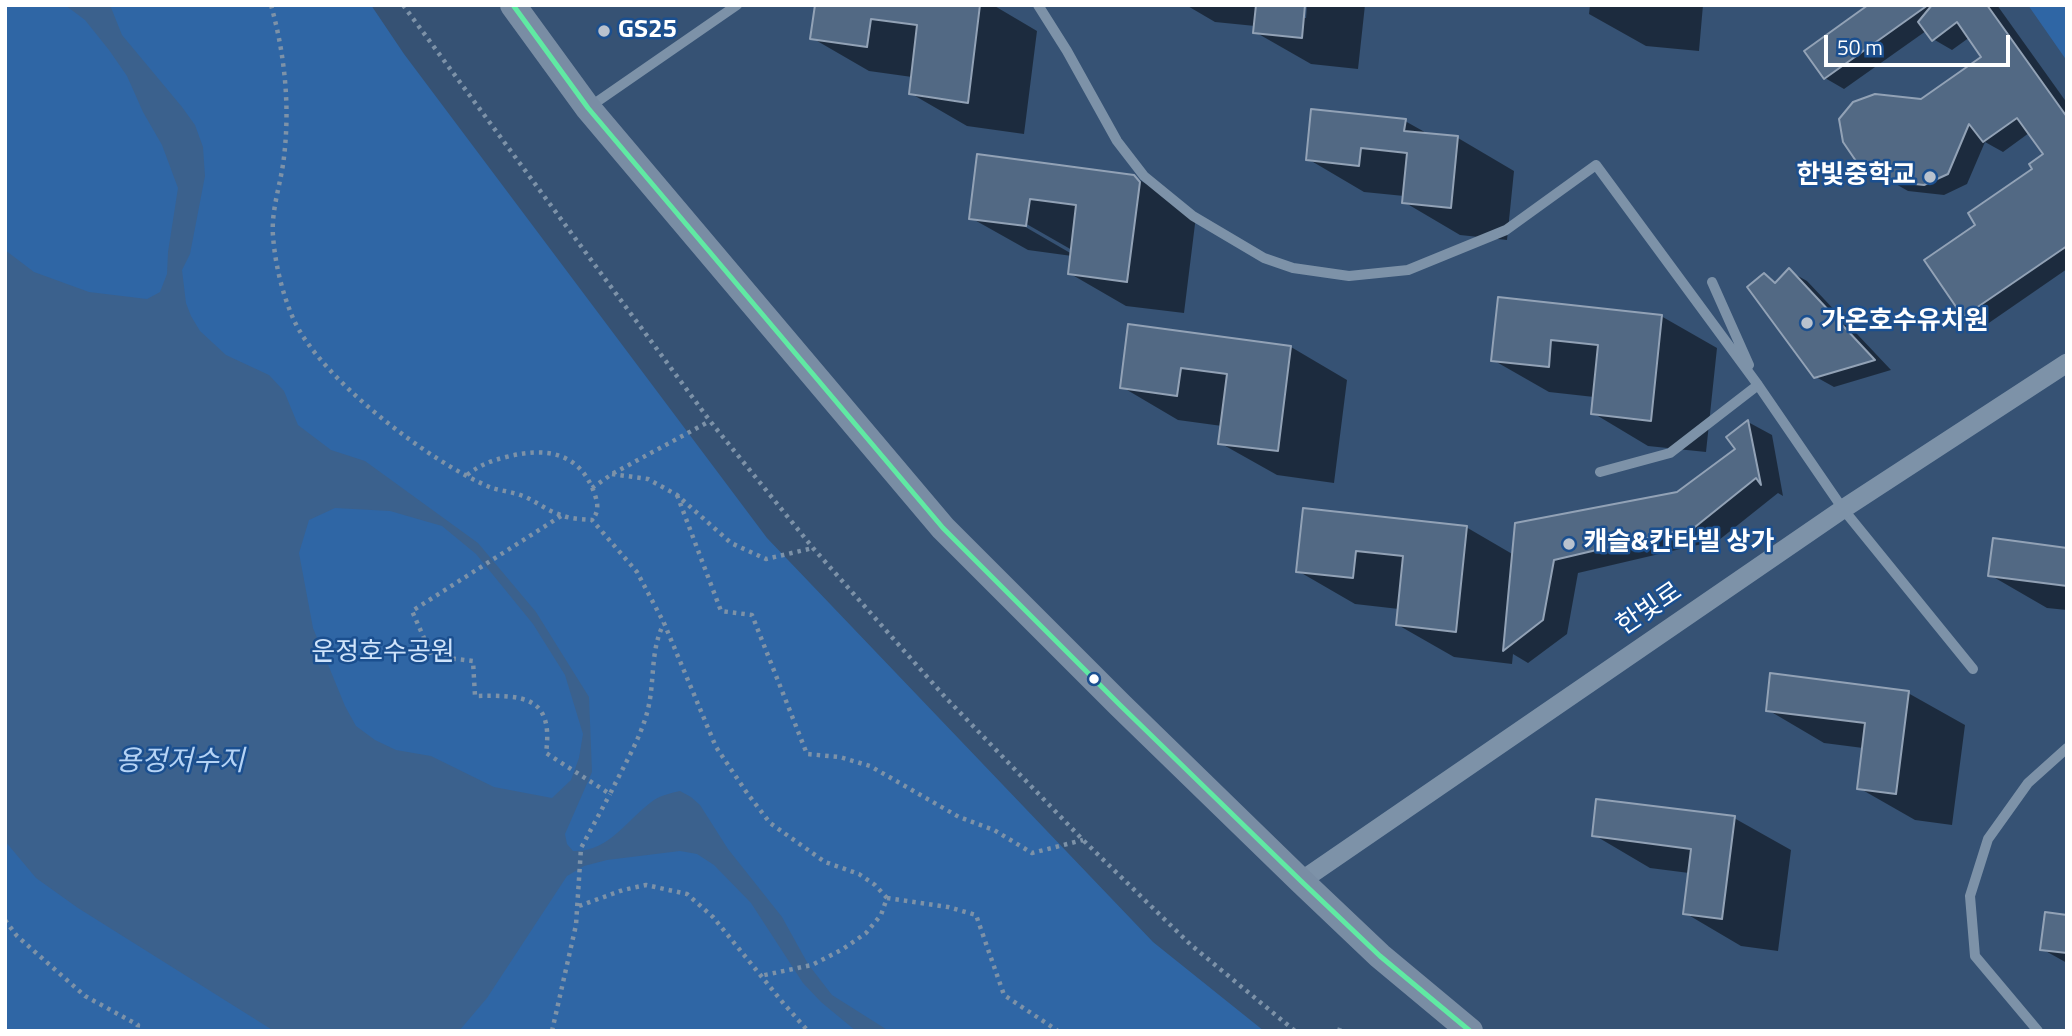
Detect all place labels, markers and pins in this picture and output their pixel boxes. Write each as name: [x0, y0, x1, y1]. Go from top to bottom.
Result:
place label: GS25: [618, 15, 677, 47]
marker: GS25: [596, 23, 612, 39]
place label: 한빛중학교: [1796, 161, 1916, 193]
marker: 한빛중학교: [1922, 169, 1938, 185]
place label: 가온호수유치원: [1821, 307, 1988, 339]
marker: 가온호수유치원: [1799, 315, 1815, 331]
place label: 캐슬&칸타빌 상가: [1583, 528, 1774, 560]
marker: 캐슬&칸타빌 상가: [1561, 536, 1577, 552]
unlabelled marker: [1087, 672, 1101, 686]

